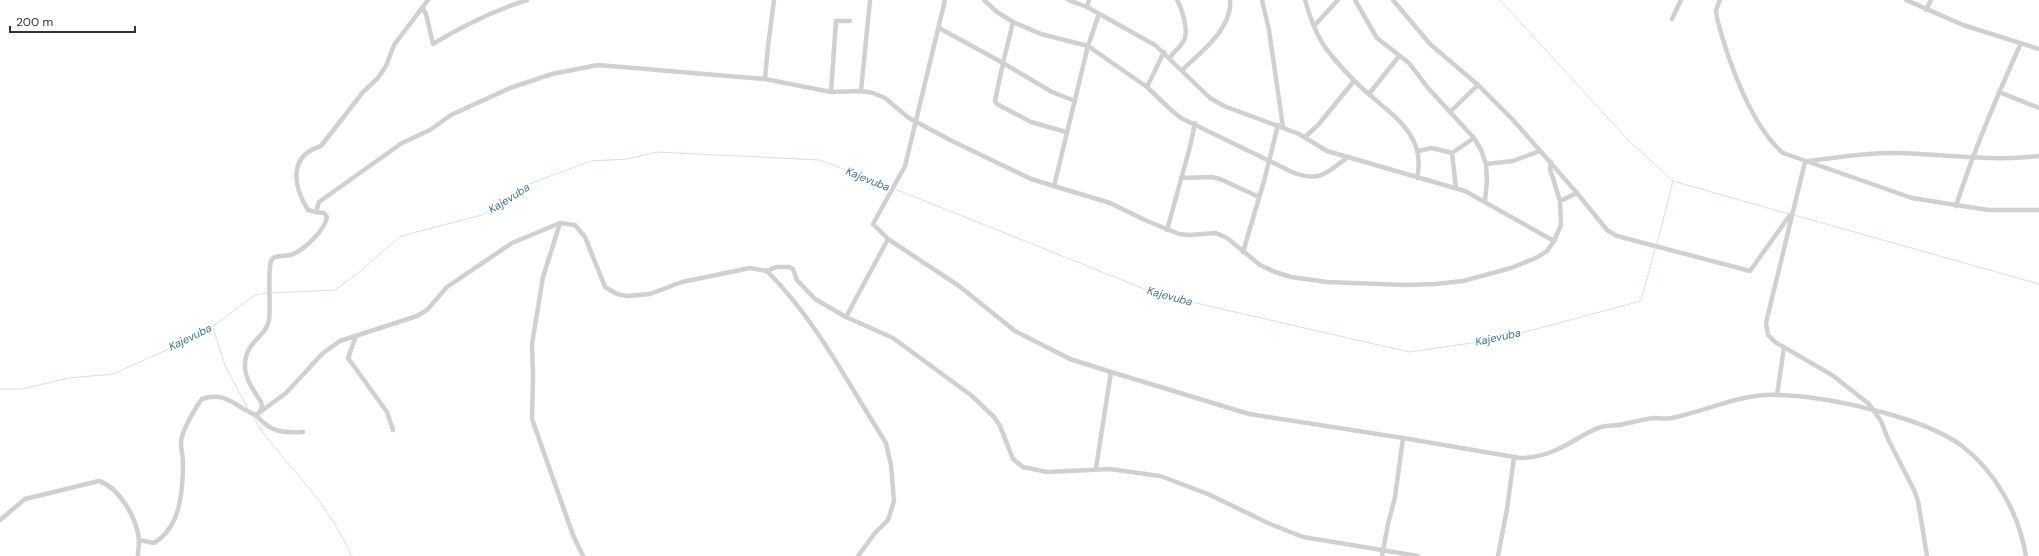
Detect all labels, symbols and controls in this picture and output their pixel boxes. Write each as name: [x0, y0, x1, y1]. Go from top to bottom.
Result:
scale bar: [10, 8, 135, 34]
text: 200 m: [16, 14, 53, 30]
water label: Kajevuba: [844, 164, 892, 194]
water label: Kajevuba: [486, 180, 532, 216]
water label: Kajevuba: [1146, 283, 1194, 309]
water label: Kajevuba: [166, 321, 214, 353]
water label: Kajevuba: [1474, 325, 1522, 349]

